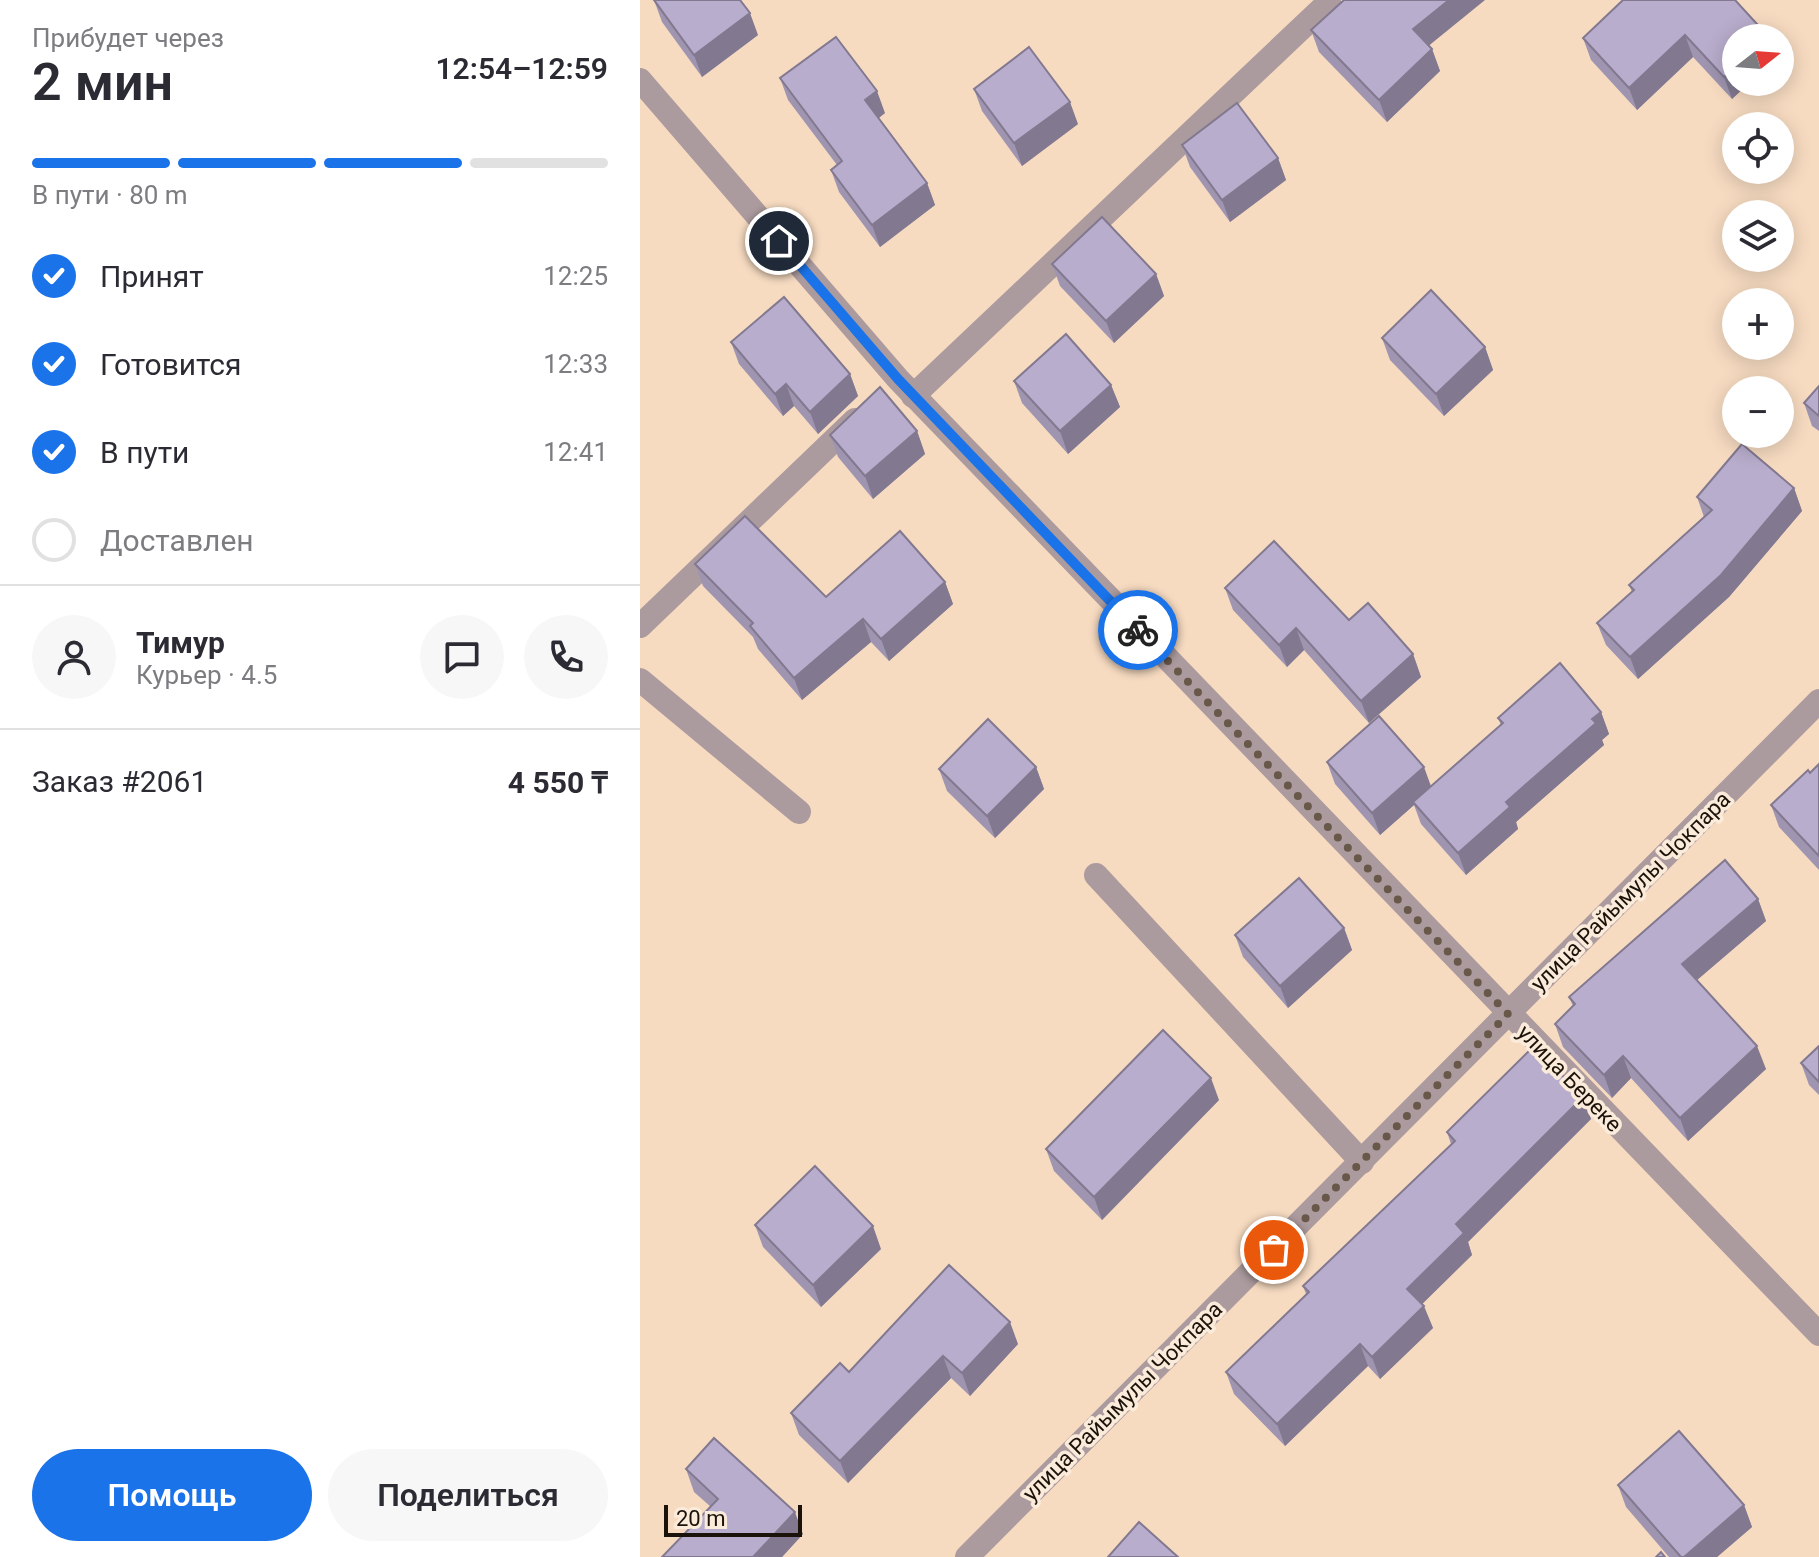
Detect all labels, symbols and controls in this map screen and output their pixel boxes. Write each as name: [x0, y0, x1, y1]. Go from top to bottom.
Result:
text: Прибудет через: [32, 23, 224, 53]
north arrow: [1722, 24, 1794, 96]
map controls: [1722, 24, 1794, 448]
text: 12:54–12:59: [435, 51, 608, 86]
text: 2 мин: [32, 52, 173, 113]
button: locate: [1722, 112, 1794, 184]
text: В пути · 80 m: [32, 180, 188, 210]
button: layers: [1722, 200, 1794, 272]
pin: [745, 207, 813, 275]
icon: home: [757, 219, 801, 263]
icon: check: [32, 254, 76, 298]
text: Принят: [100, 259, 204, 294]
text: 12:25: [543, 261, 608, 291]
button: +: [1722, 288, 1794, 360]
icon: check: [32, 342, 76, 386]
text: Готовится: [100, 347, 242, 382]
text: 12:33: [543, 349, 608, 379]
button: −: [1722, 376, 1794, 448]
icon: check: [32, 430, 76, 474]
text: В пути: [100, 435, 189, 470]
text: 12:41: [543, 437, 608, 467]
text: Доставлен: [100, 523, 254, 558]
courier: [1098, 590, 1178, 670]
icon: bike: [1116, 608, 1160, 652]
button: person: [32, 615, 116, 699]
button: chat: [420, 615, 504, 699]
button: phone: [524, 615, 608, 699]
text: Тимур: [136, 625, 225, 660]
text: Курьер · 4.5: [136, 660, 277, 690]
text: Заказ #2061: [32, 764, 207, 799]
text: 4 550 ₸: [508, 765, 608, 800]
street label: улица Райымулы Чокпара: [1526, 787, 1735, 996]
street label: улица Береке: [1512, 1020, 1627, 1137]
pin: [1240, 1216, 1308, 1284]
icon: bag: [1252, 1228, 1296, 1272]
street label: улица Райымулы Чокпара: [1018, 1297, 1227, 1506]
button: Помощь: [32, 1449, 312, 1541]
button: Поделиться: [328, 1449, 608, 1541]
scale bar: [664, 1501, 802, 1537]
text: 20 m: [676, 1506, 725, 1531]

